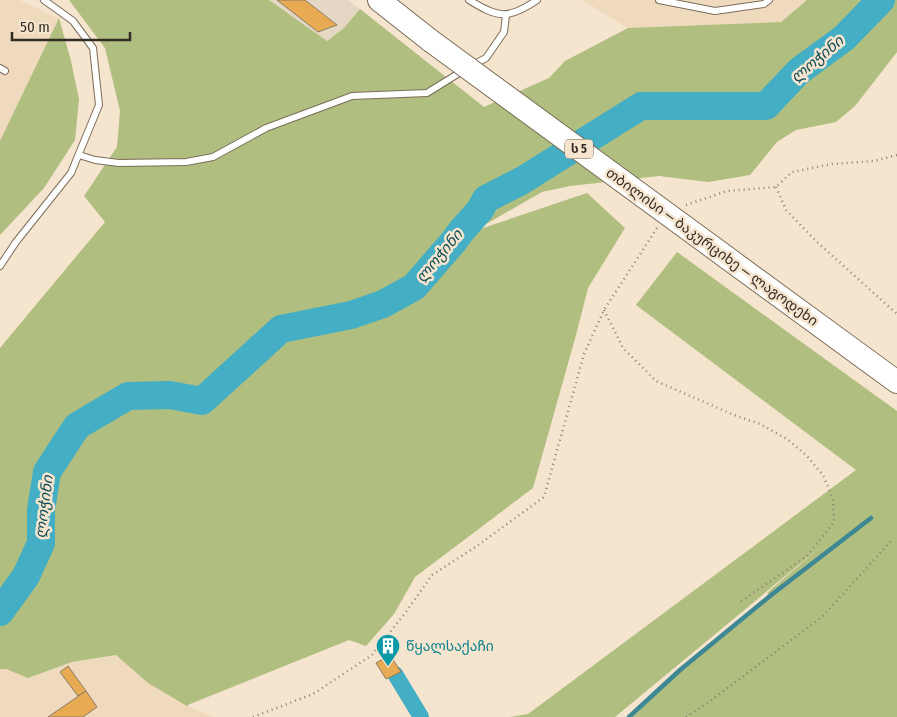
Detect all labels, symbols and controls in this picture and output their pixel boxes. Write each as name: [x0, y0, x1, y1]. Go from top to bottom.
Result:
scale bar: [12, 10, 130, 42]
text: 50 m: [20, 18, 50, 36]
water label: ლოჭინი: [787, 31, 848, 86]
road number: ს 5: [565, 140, 593, 158]
street label: თბილისი — ბაკურციხე — ლაგოდეხი: [603, 164, 821, 330]
water label: ლოჭინი: [412, 225, 467, 286]
water label: ლოჭინი: [31, 473, 57, 539]
building icon: წყალსაქაჩი: [375, 633, 401, 667]
place label: წყალსაქაჩი: [406, 638, 494, 655]

